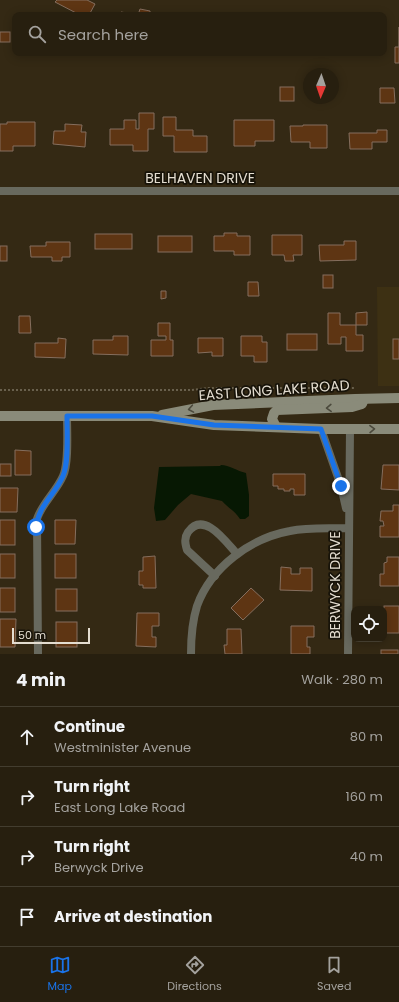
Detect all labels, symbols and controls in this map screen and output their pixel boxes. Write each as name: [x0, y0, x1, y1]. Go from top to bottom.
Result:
search box: [12, 12, 387, 56]
icon: search: [26, 23, 48, 45]
text: Search here: [58, 24, 148, 45]
north arrow: [303, 68, 339, 104]
street label: BELHAVEN DRIVE: [145, 168, 255, 188]
street label: EAST LONG LAKE ROAD: [198, 375, 350, 405]
one-way arrow: [326, 404, 332, 413]
one-way arrow: [187, 405, 194, 413]
one-way arrow: [369, 425, 375, 433]
route end: [332, 477, 350, 495]
route start: [27, 518, 45, 536]
street label: BERWYCK DRIVE: [325, 531, 345, 639]
map controls: [351, 606, 387, 642]
button: locate: [351, 606, 387, 642]
scale bar: [12, 626, 90, 645]
text: 50 m: [18, 627, 46, 643]
text: 4 min: [16, 668, 66, 692]
text: Walk · 280 m: [301, 670, 383, 689]
text: Continue: [54, 716, 125, 737]
icon: ahead: [16, 726, 38, 748]
text: 80 m: [350, 727, 383, 746]
text: Westminister Avenue: [54, 738, 191, 757]
text: Turn right: [54, 776, 130, 797]
icon: right: [16, 786, 38, 808]
text: 160 m: [346, 787, 383, 806]
text: East Long Lake Road: [54, 798, 185, 817]
text: Turn right: [54, 836, 130, 857]
icon: right: [16, 846, 38, 868]
text: 40 m: [350, 847, 383, 866]
text: Berwyck Drive: [54, 858, 144, 877]
icon: arrive: [16, 906, 38, 928]
text: Arrive at destination: [54, 906, 212, 927]
tab: Map: [48, 954, 72, 995]
tab: Directions: [167, 954, 222, 995]
tab: Saved: [317, 954, 351, 995]

